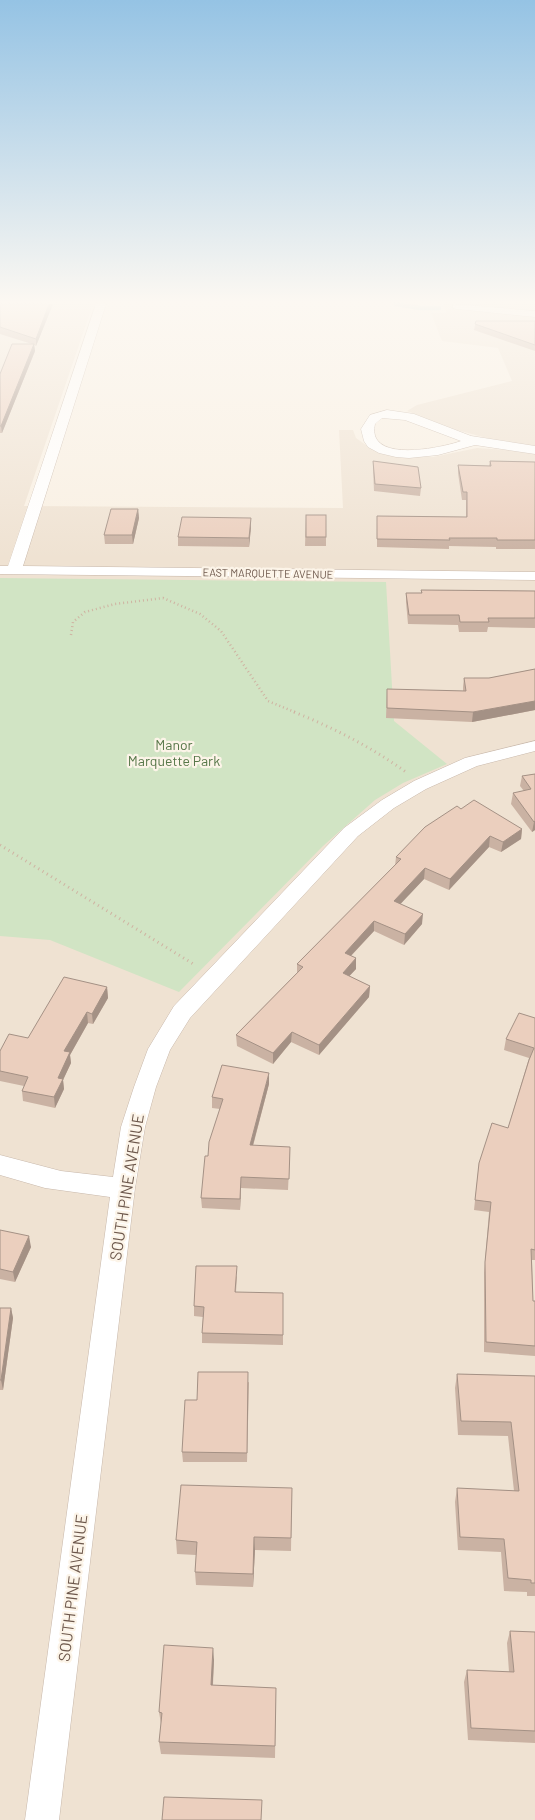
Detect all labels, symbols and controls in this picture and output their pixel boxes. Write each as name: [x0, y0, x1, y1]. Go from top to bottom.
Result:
street label: EAST MARQUETTE AVENUE: [203, 565, 334, 581]
park label: Manor Marquette Park: [128, 736, 220, 769]
street label: SOUTH PINE AVENUE: [105, 1112, 147, 1262]
street label: SOUTH PINE AVENUE: [54, 1513, 90, 1663]

